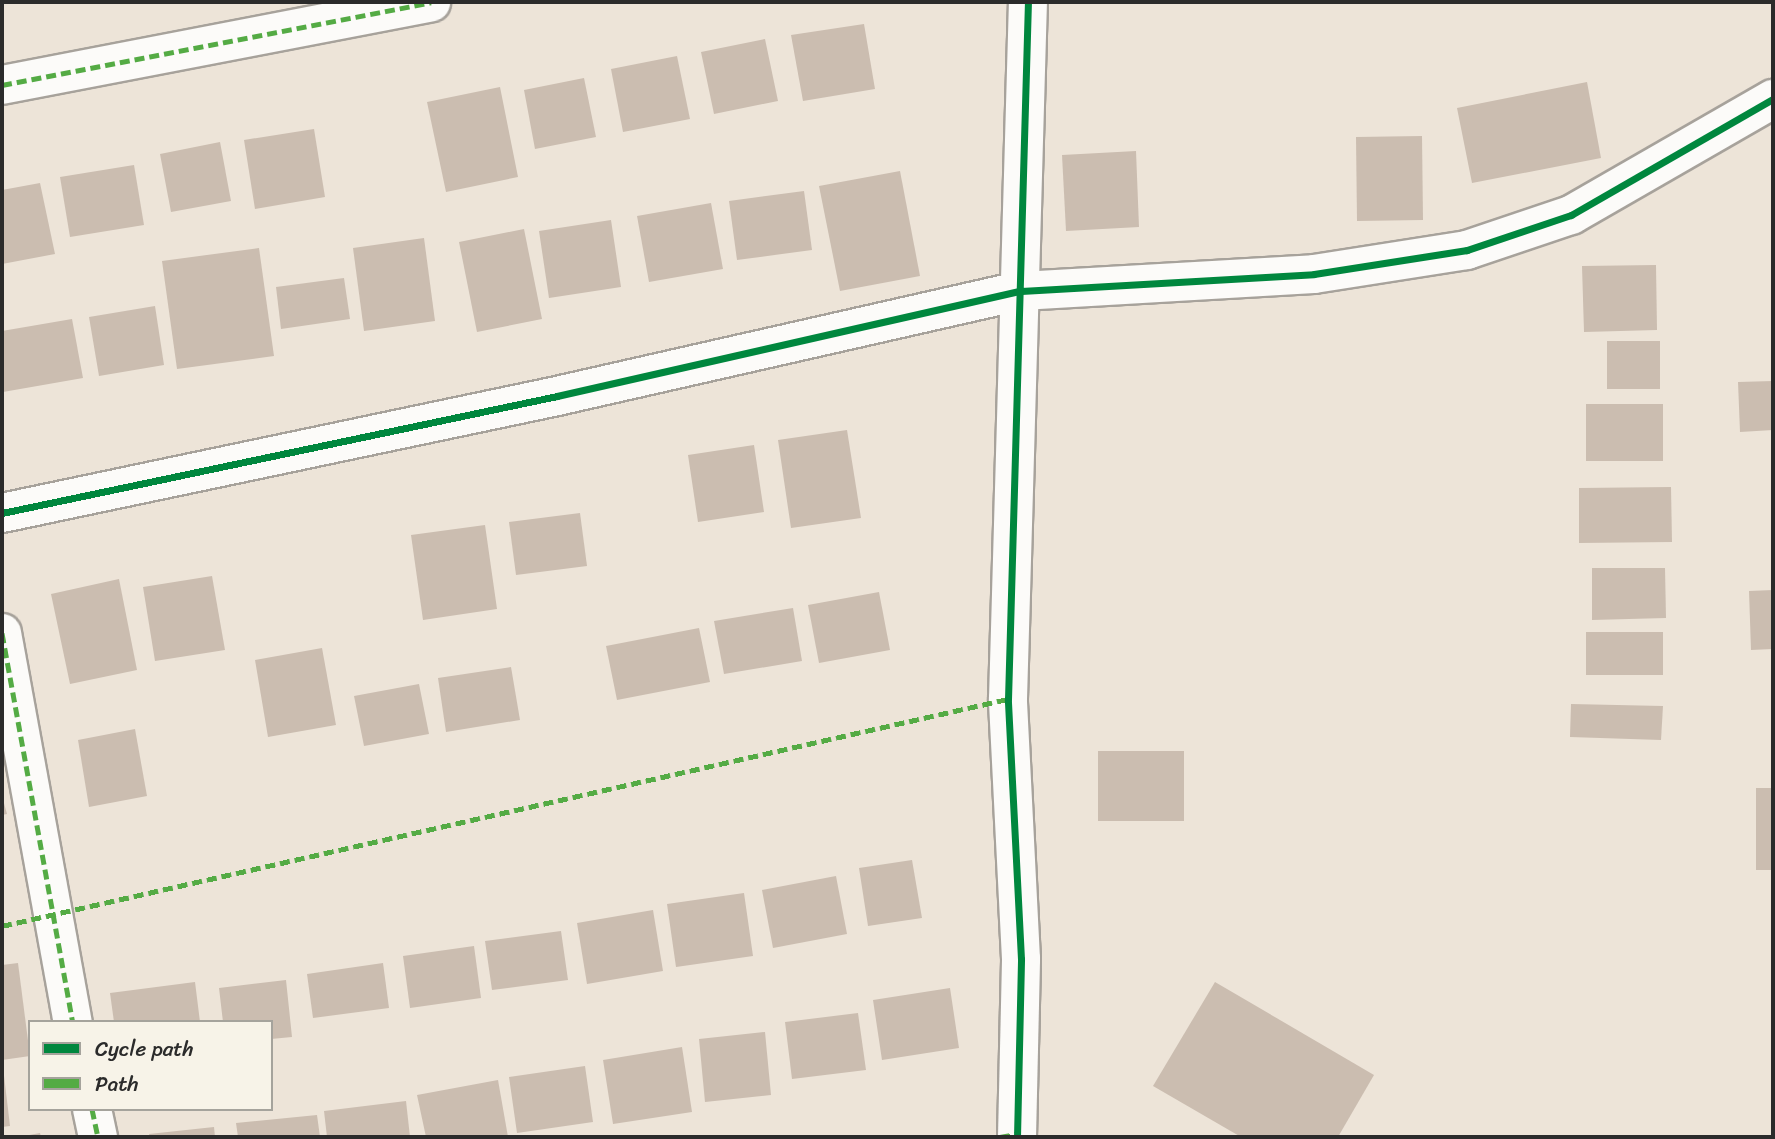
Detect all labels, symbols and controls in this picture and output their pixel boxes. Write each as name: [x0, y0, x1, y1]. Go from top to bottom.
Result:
legend: [28, 1020, 273, 1111]
text: Cycle path: [95, 1030, 194, 1068]
text: Path: [95, 1065, 138, 1103]

